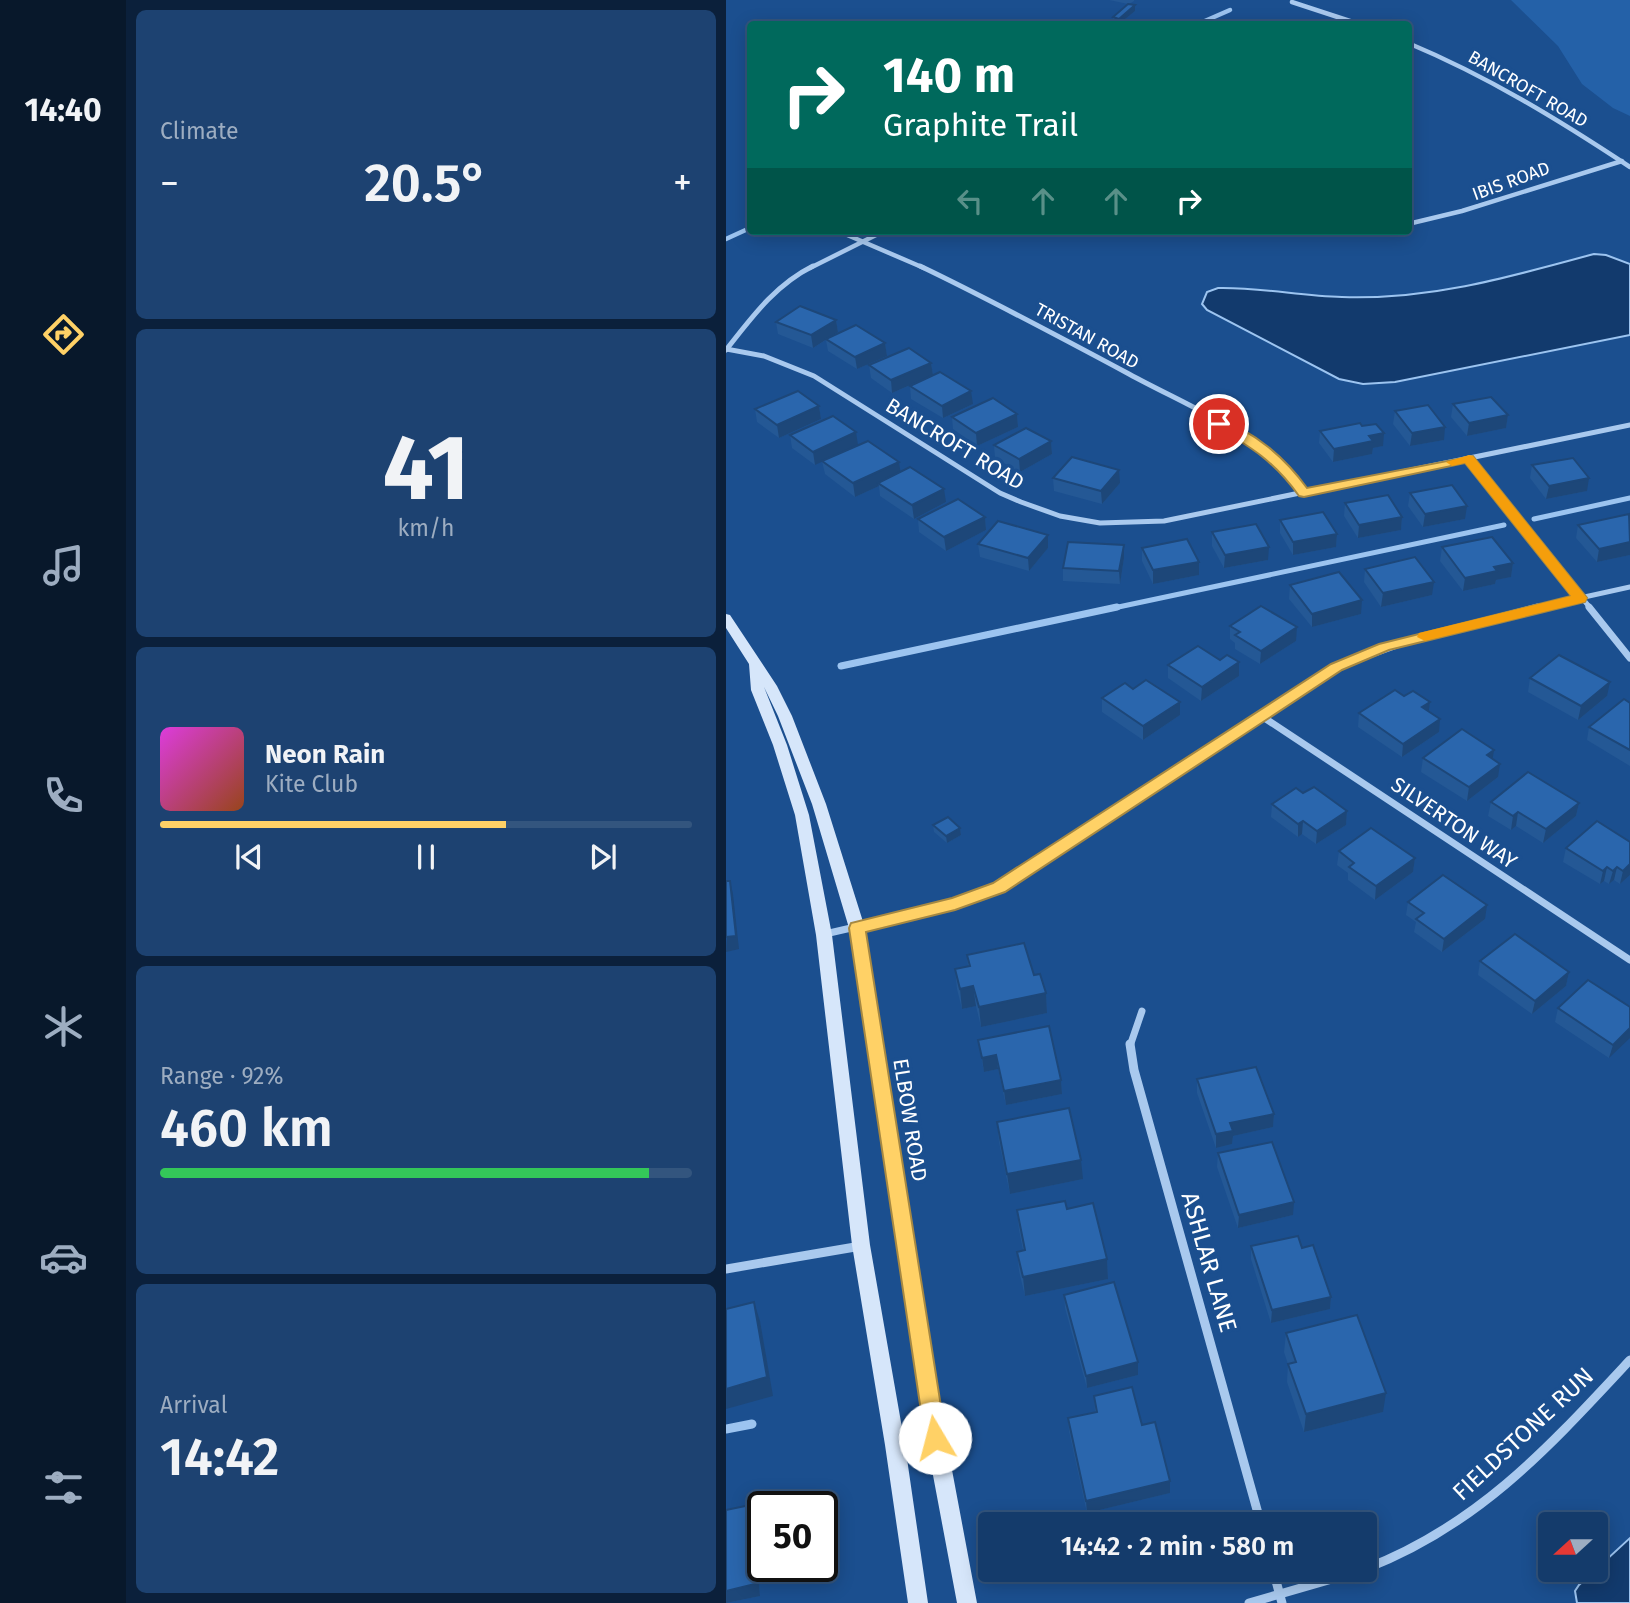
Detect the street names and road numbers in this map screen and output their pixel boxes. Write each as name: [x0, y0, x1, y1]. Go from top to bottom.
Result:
street label: BANCROFT ROAD: [1464, 46, 1592, 132]
street label: IBIS ROAD: [1469, 157, 1553, 205]
street label: TRISTAN ROAD: [1031, 298, 1143, 374]
street label: BANCROFT ROAD: [881, 392, 1029, 496]
street label: SILVERTON WAY: [1386, 771, 1522, 875]
street label: ELBOW ROAD: [887, 1057, 933, 1183]
street label: ASHLAR LANE: [1176, 1189, 1242, 1335]
street label: FIELDSTONE RUN: [1447, 1362, 1599, 1506]

